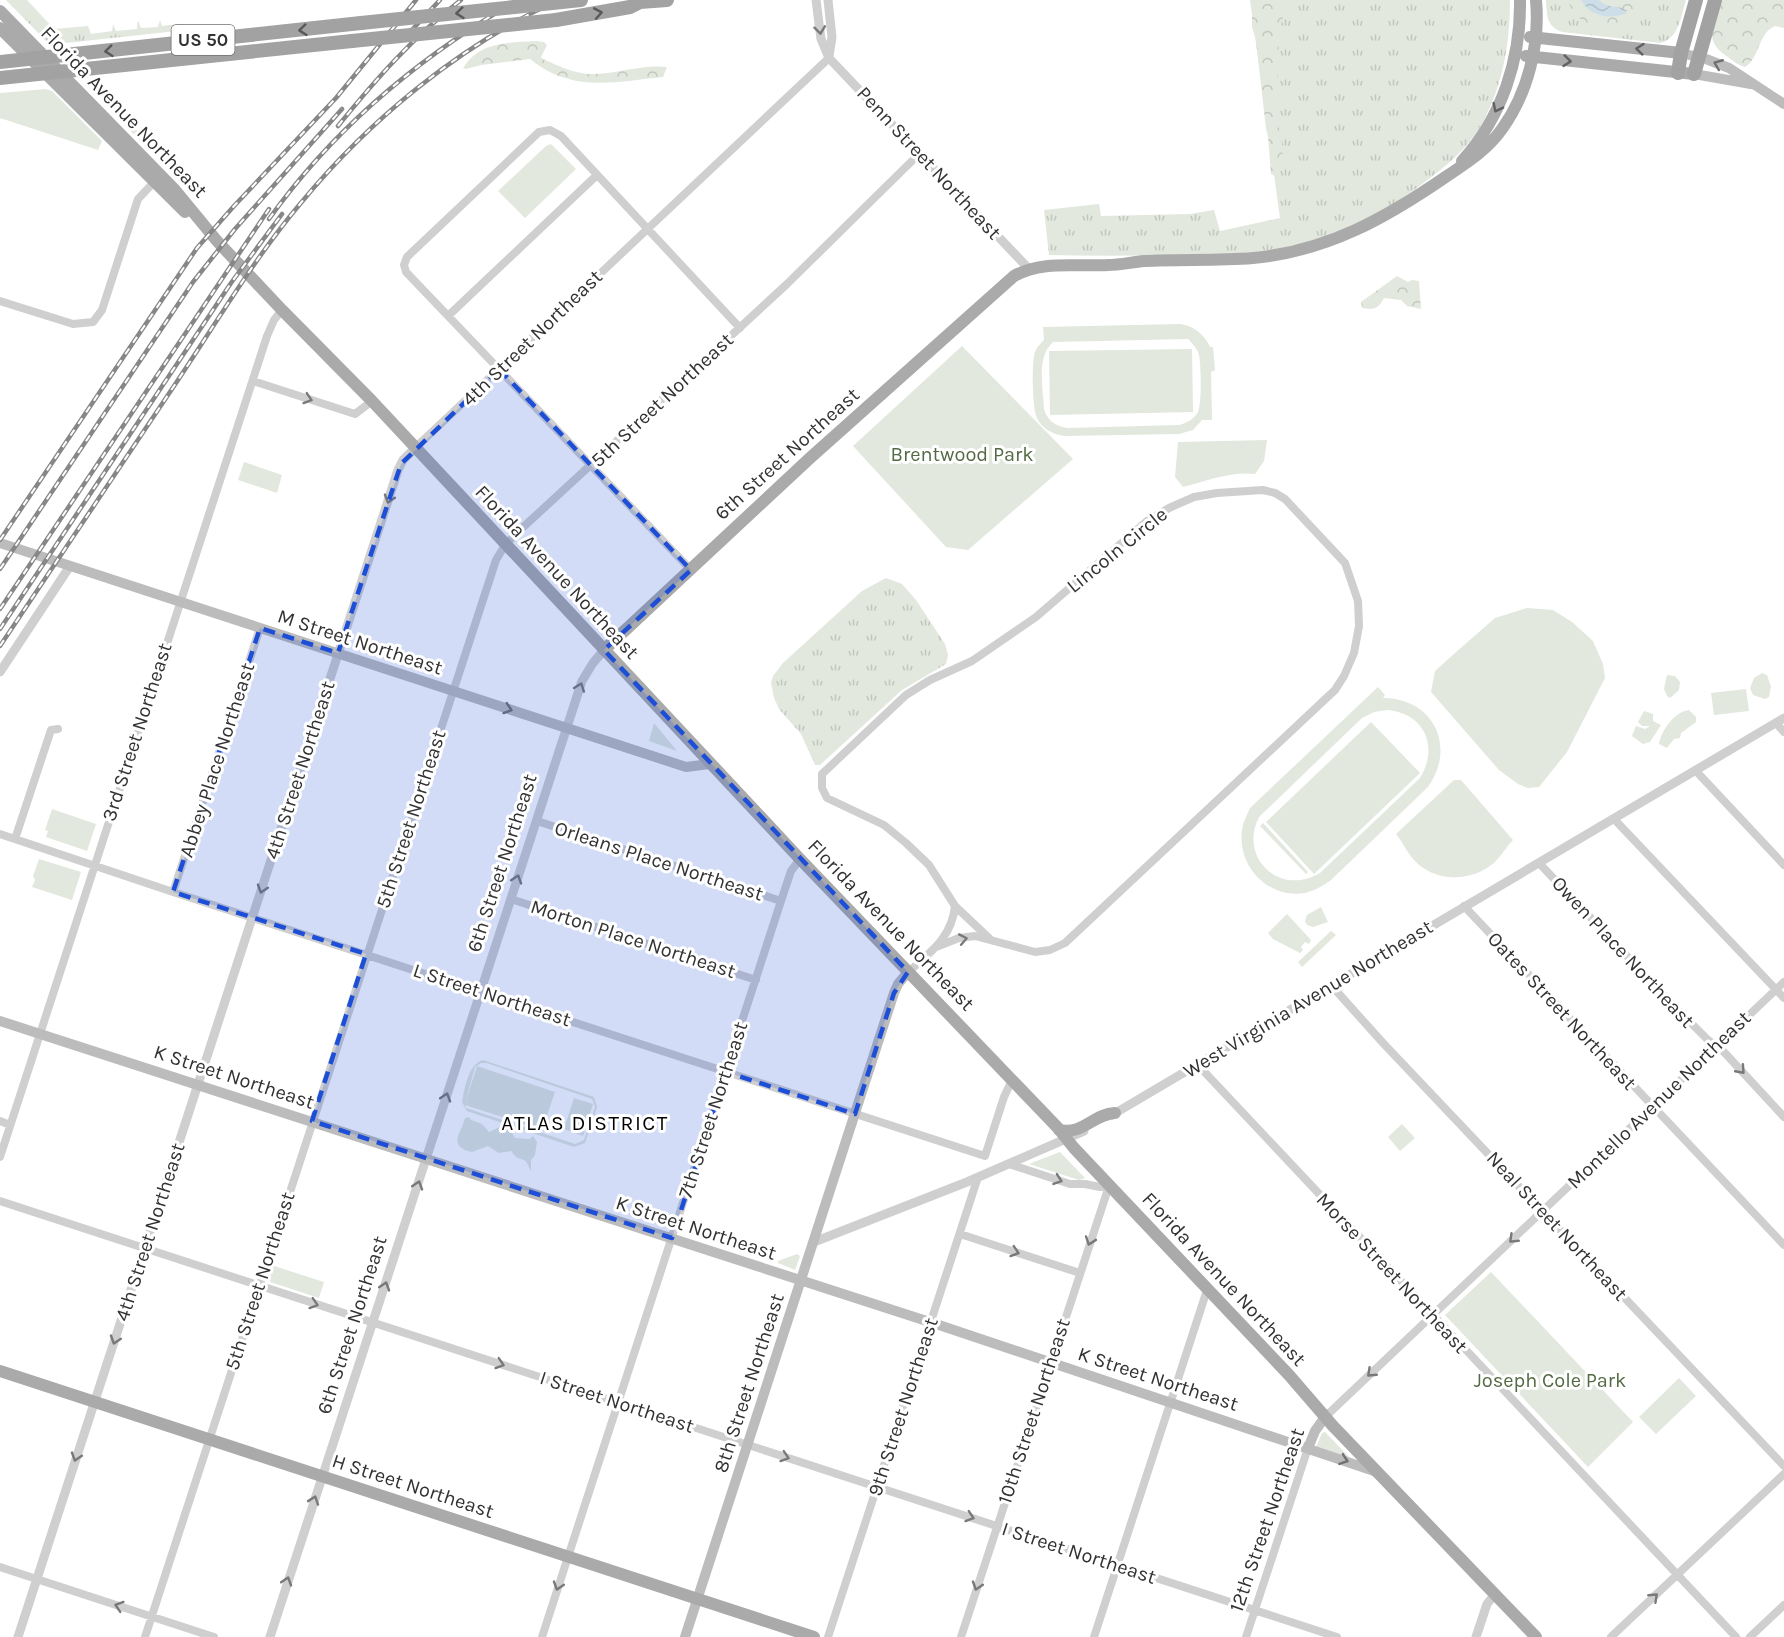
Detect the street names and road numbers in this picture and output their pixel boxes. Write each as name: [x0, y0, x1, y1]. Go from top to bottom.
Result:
street label: Florida Avenue Northeast: [36, 22, 212, 203]
road number: US 50: [172, 25, 234, 55]
street label: Penn Street Northeast: [852, 82, 1006, 245]
street label: 4th Street Northeast: [457, 265, 607, 411]
street label: 5th Street Northeast: [586, 328, 738, 472]
street label: 6th Street Northeast: [710, 383, 864, 525]
street label: Florida Avenue Northeast: [470, 480, 644, 664]
street label: Lincoln Circle: [1062, 502, 1172, 598]
street label: M Street Northeast: [275, 604, 446, 680]
street label: 3rd Street Northeast: [97, 640, 177, 824]
street label: Abbey Place Northeast: [175, 659, 259, 860]
street label: 4th Street Northeast: [260, 678, 340, 862]
street label: 5th Street Northeast: [371, 727, 451, 911]
street label: 6th Street Northeast: [462, 770, 542, 955]
street label: Orleans Place Northeast: [552, 816, 767, 906]
street label: Florida Avenue Northeast: [803, 835, 979, 1016]
street label: Owen Place Northeast: [1547, 872, 1699, 1033]
street label: Morton Place Northeast: [528, 895, 739, 983]
street label: West Virginia Avenue Northeast: [1179, 915, 1437, 1083]
street label: Oates Street Northeast: [1483, 927, 1641, 1095]
street label: L Street Northeast: [410, 959, 574, 1031]
street label: Montello Avenue Northeast: [1563, 1006, 1756, 1194]
street label: 7th Street Northeast: [674, 1018, 753, 1201]
street label: K Street Northeast: [151, 1040, 318, 1114]
street label: 4th Street Northeast: [110, 1140, 190, 1324]
street label: Neal Street Northeast: [1482, 1147, 1632, 1306]
street label: Florida Avenue Northeast: [1137, 1187, 1311, 1371]
street label: Morse Street Northeast: [1312, 1188, 1473, 1358]
street label: 5th Street Northeast: [220, 1189, 300, 1373]
street label: K Street Northeast: [613, 1191, 780, 1265]
street label: 6th Street Northeast: [312, 1232, 392, 1417]
street label: 8th Street Northeast: [709, 1290, 789, 1475]
street label: 9th Street Northeast: [863, 1314, 943, 1499]
street label: 10th Street Northeast: [993, 1315, 1075, 1506]
street label: K Street Northeast: [1075, 1342, 1242, 1416]
street label: I Street Northeast: [537, 1366, 697, 1438]
street label: 12th Street Northeast: [1225, 1425, 1309, 1615]
street label: H Street Northeast: [329, 1449, 497, 1523]
street label: I Street Northeast: [999, 1517, 1159, 1589]

